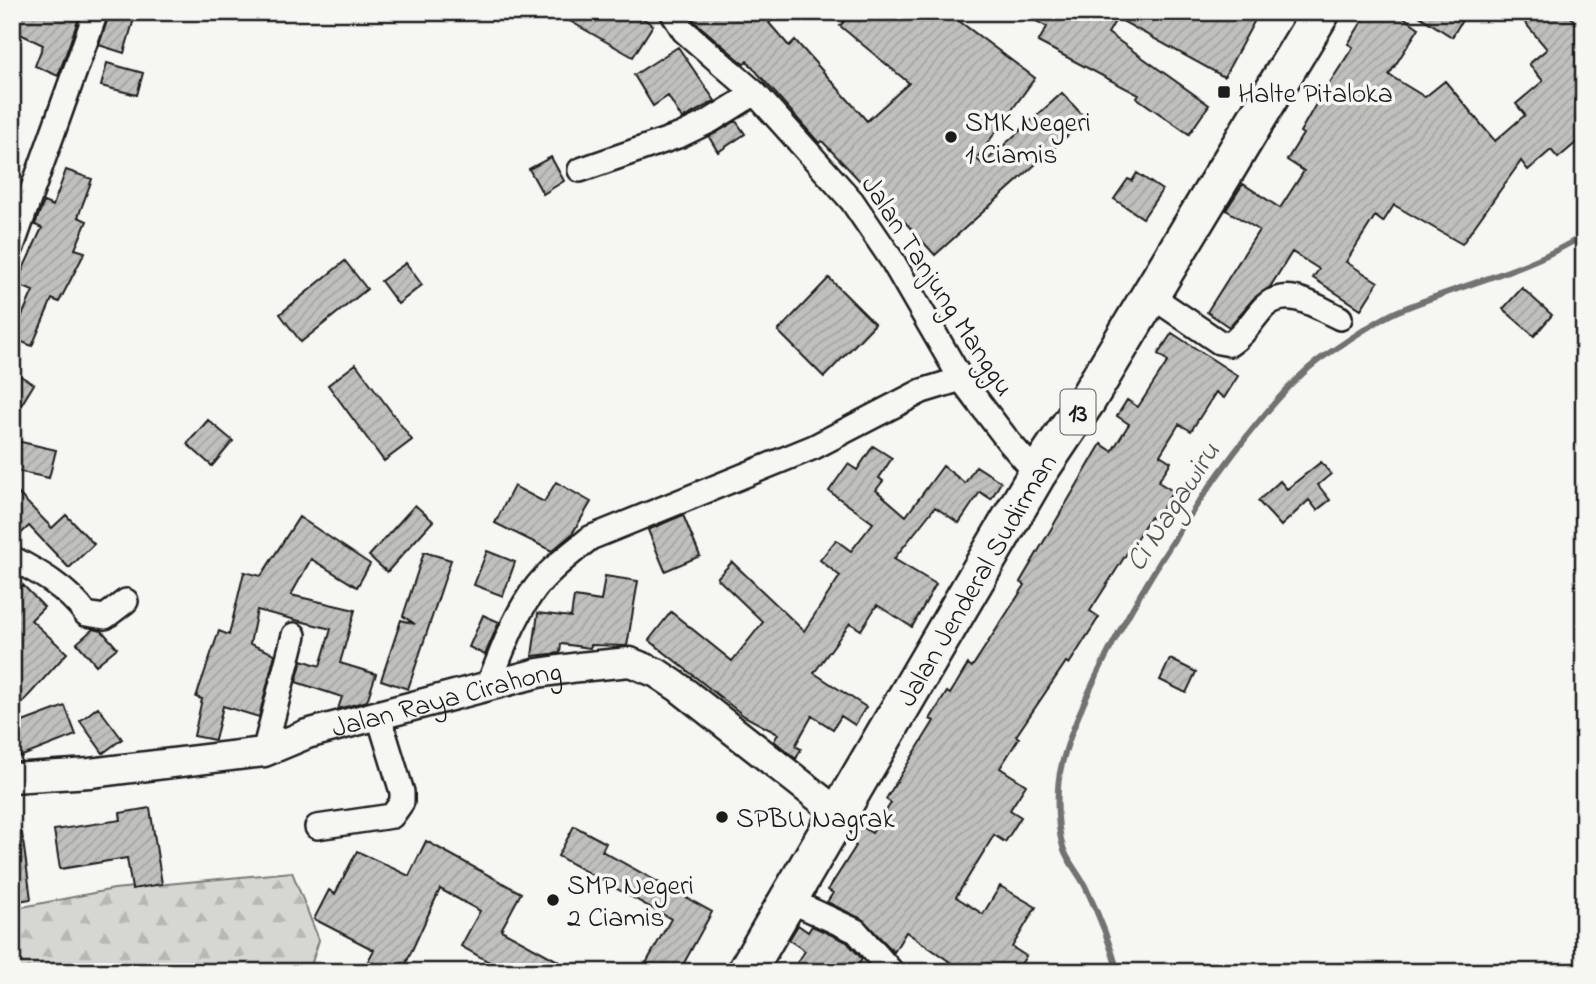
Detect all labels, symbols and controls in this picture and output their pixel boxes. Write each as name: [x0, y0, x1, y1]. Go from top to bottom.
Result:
place label: Halte Pitaloka: [1238, 75, 1393, 116]
marker: Halte Pitaloka: [1216, 84, 1232, 100]
place label: SMK Negeri 1 Ciamis: [965, 104, 1091, 177]
marker: SMK Negeri 1 Ciamis: [943, 129, 959, 145]
street label: Jalan Tanjung Manggu: [849, 168, 1023, 406]
road number: 13: [1060, 390, 1096, 434]
water label: Ci Nagawiru: [1116, 434, 1233, 581]
street label: Jalan Jenderal Sudirman: [888, 446, 1069, 715]
street label: Jalan Raya Cirahong: [328, 653, 564, 751]
place label: SPBU Nagrak: [736, 800, 895, 841]
marker: SPBU Nagrak: [714, 809, 730, 825]
place label: SMP Negeri 2 Ciamis: [567, 867, 694, 940]
marker: SMP Negeri 2 Ciamis: [545, 892, 561, 908]

